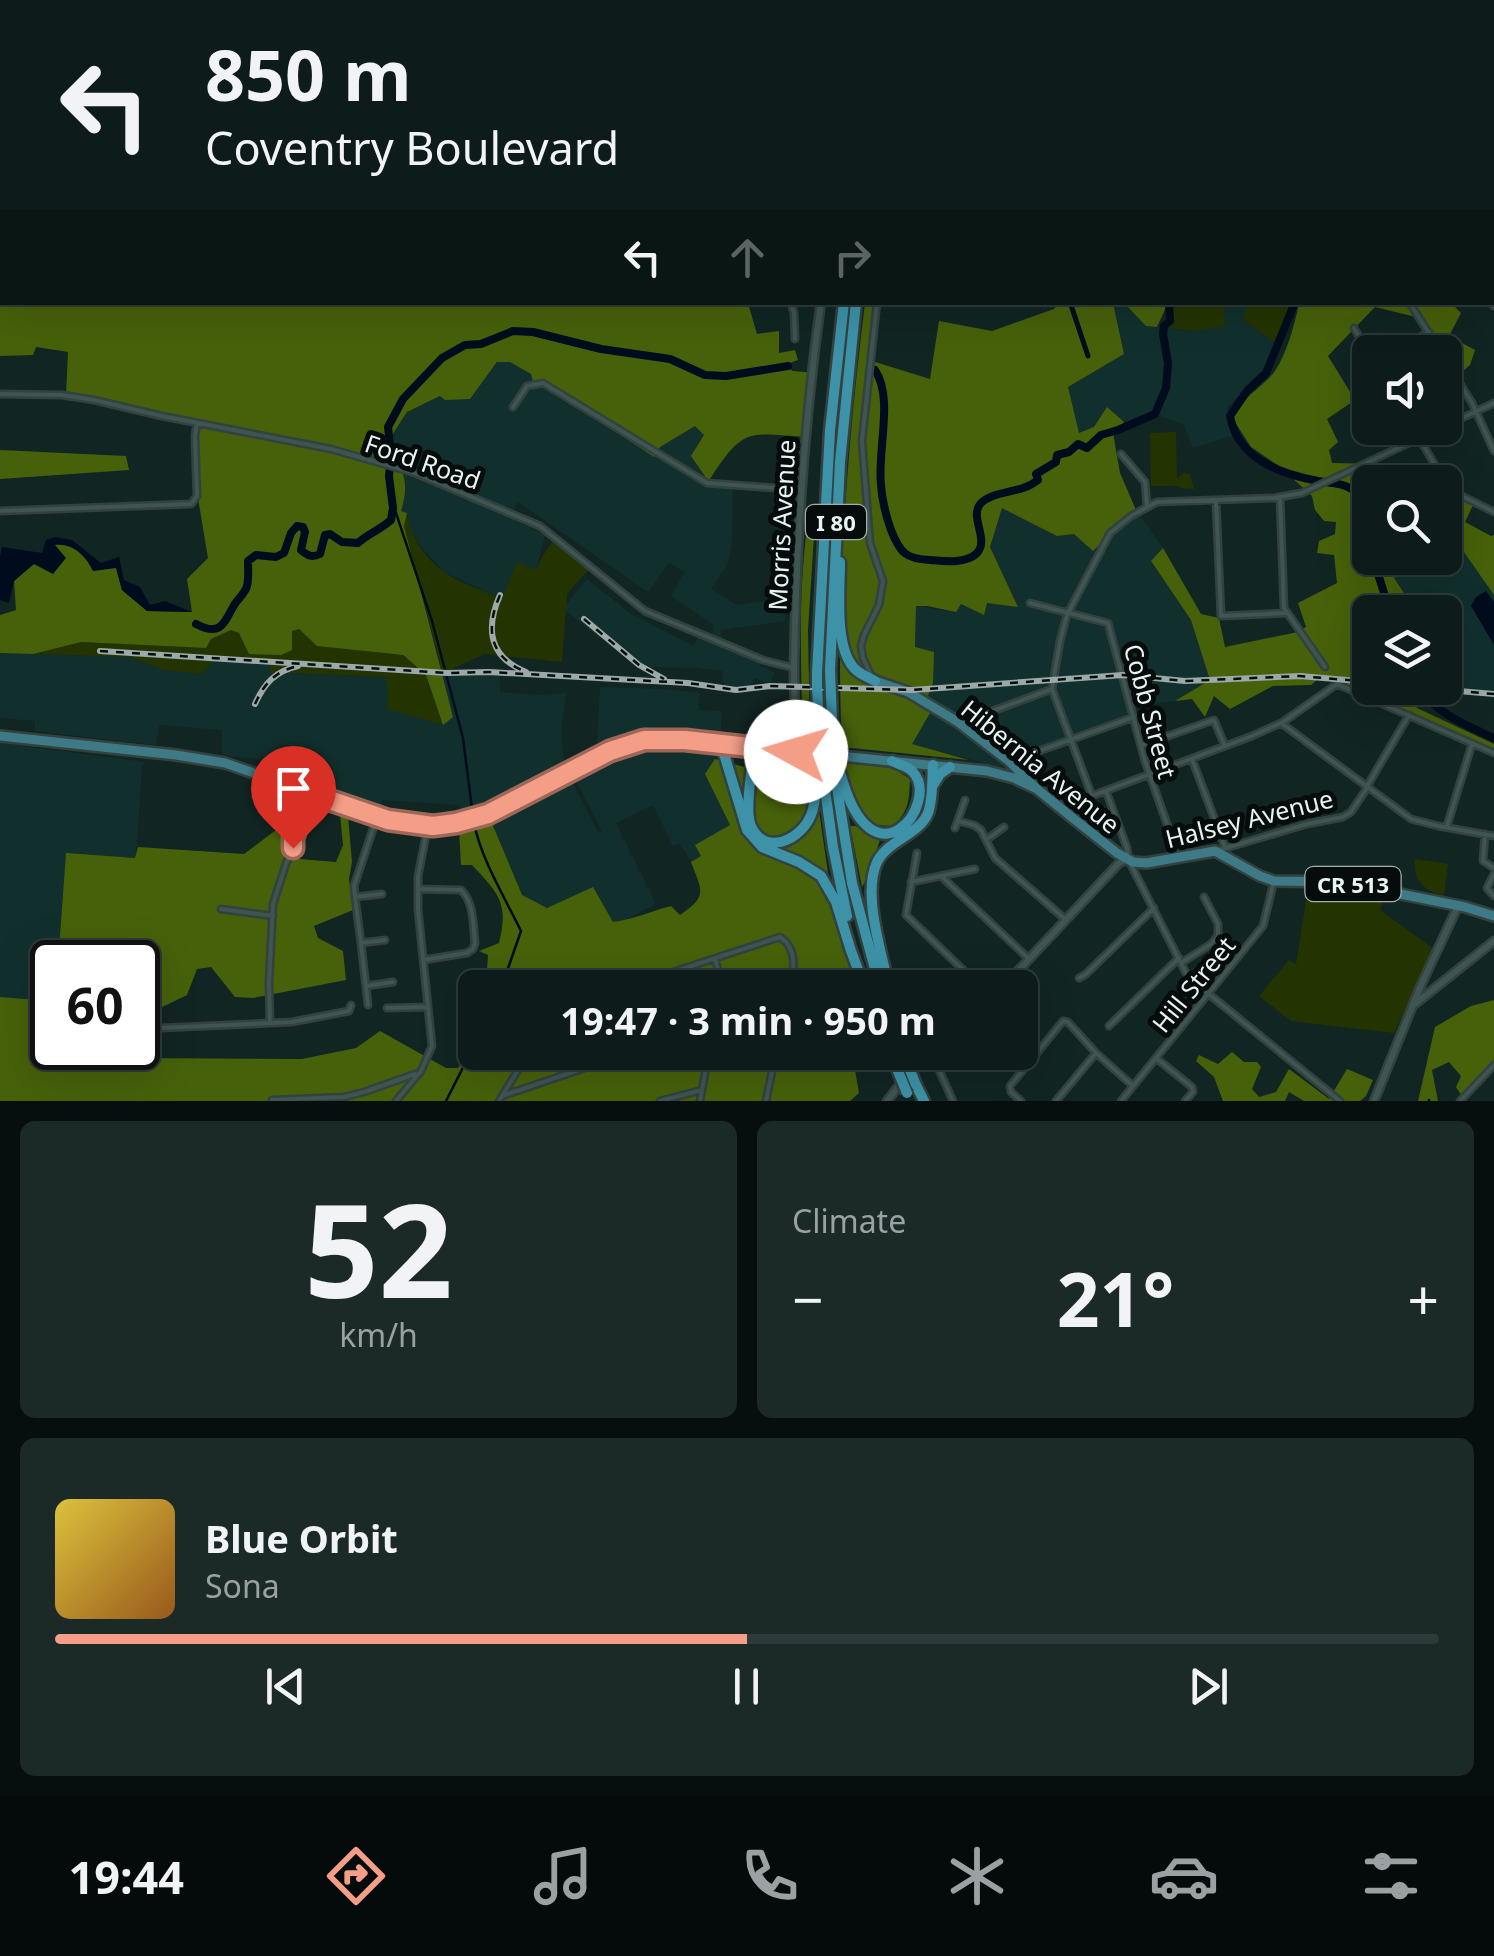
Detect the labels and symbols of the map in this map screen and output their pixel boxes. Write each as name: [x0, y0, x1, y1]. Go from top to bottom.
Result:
street label: Ford Road: [361, 425, 485, 497]
street label: Morris Avenue: [760, 439, 802, 611]
road number: I 80: [806, 505, 866, 539]
street label: Cobb Street: [1117, 640, 1185, 782]
street label: Hibernia Avenue: [955, 691, 1127, 841]
position arrow: [744, 700, 848, 804]
pin: [251, 746, 336, 849]
street label: Halsey Avenue: [1162, 781, 1336, 855]
road number: CR 513: [1306, 867, 1400, 901]
street label: Hill Street: [1144, 929, 1242, 1039]
speed limit sign: 60: [30, 940, 160, 1070]

